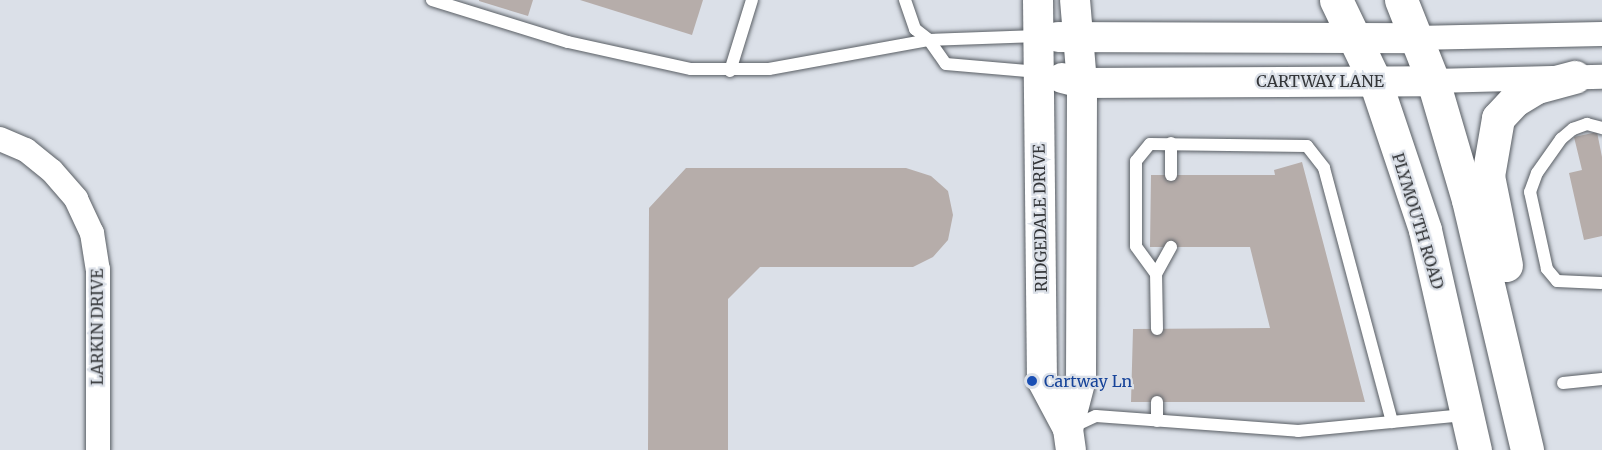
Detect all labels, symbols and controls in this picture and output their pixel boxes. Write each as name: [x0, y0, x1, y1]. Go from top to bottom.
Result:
street label: CARTWAY LANE: [1256, 71, 1384, 91]
street label: RIDGEDALE DRIVE: [1029, 144, 1051, 292]
street label: PLYMOUTH ROAD: [1388, 150, 1448, 292]
street label: LARKIN DRIVE: [87, 269, 107, 385]
place label: Cartway Ln: [1044, 371, 1132, 391]
marker: Cartway Ln: [1025, 374, 1039, 388]

